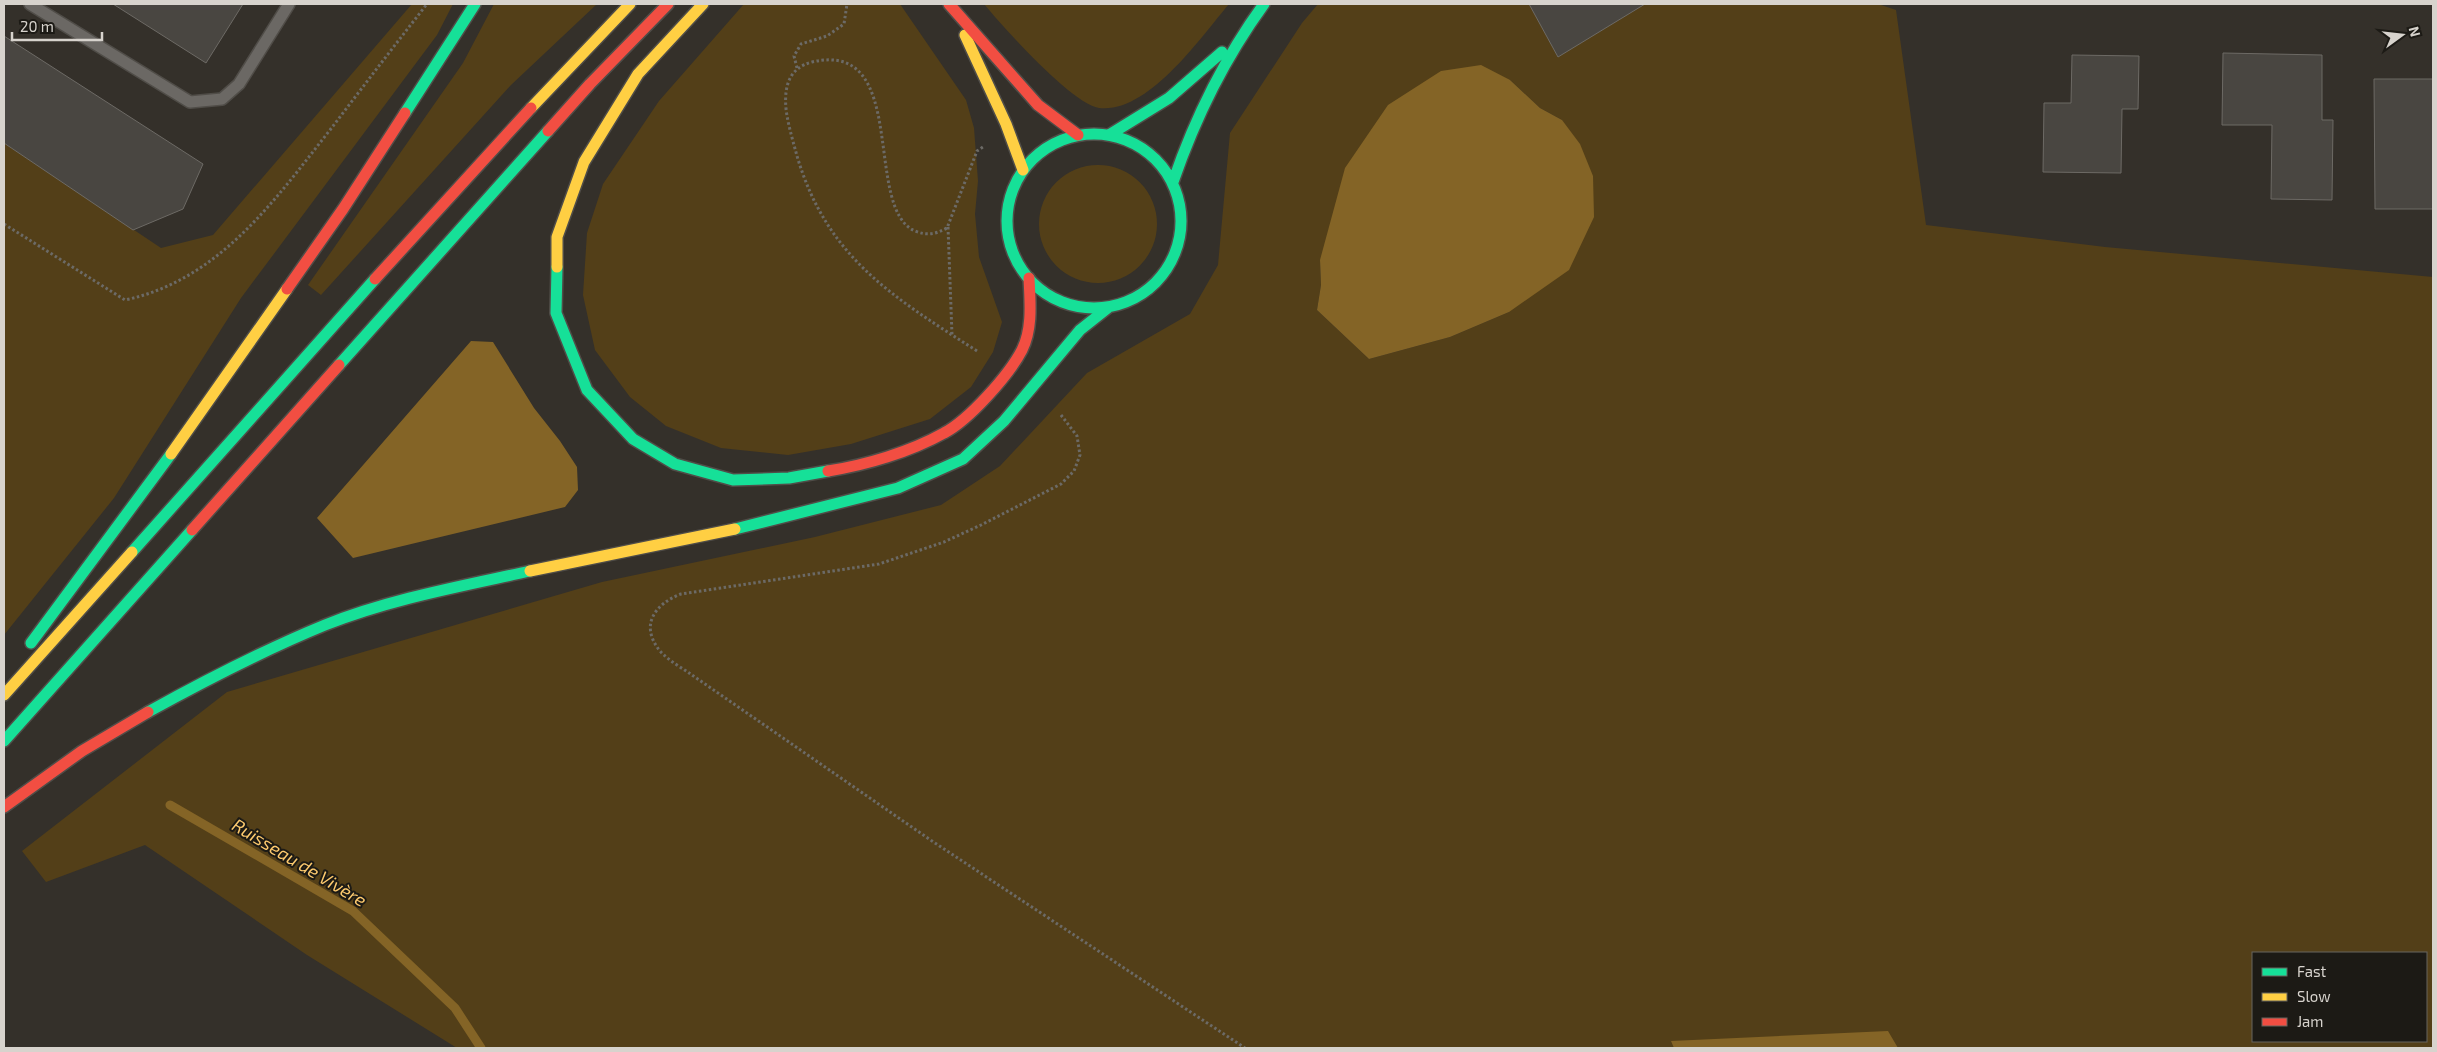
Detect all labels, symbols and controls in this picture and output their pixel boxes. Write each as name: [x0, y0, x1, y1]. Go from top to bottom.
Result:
scale bar: [12, 10, 102, 42]
north arrow: [2377, 10, 2427, 60]
text: 20 m: [20, 17, 54, 35]
text: N: [2406, 24, 2425, 39]
water label: Ruisseau de Vivère: [228, 813, 371, 911]
legend: [2252, 952, 2427, 1042]
text: Fast: [2297, 962, 2327, 980]
text: Slow: [2297, 987, 2331, 1005]
text: Jam: [2297, 1012, 2323, 1030]

